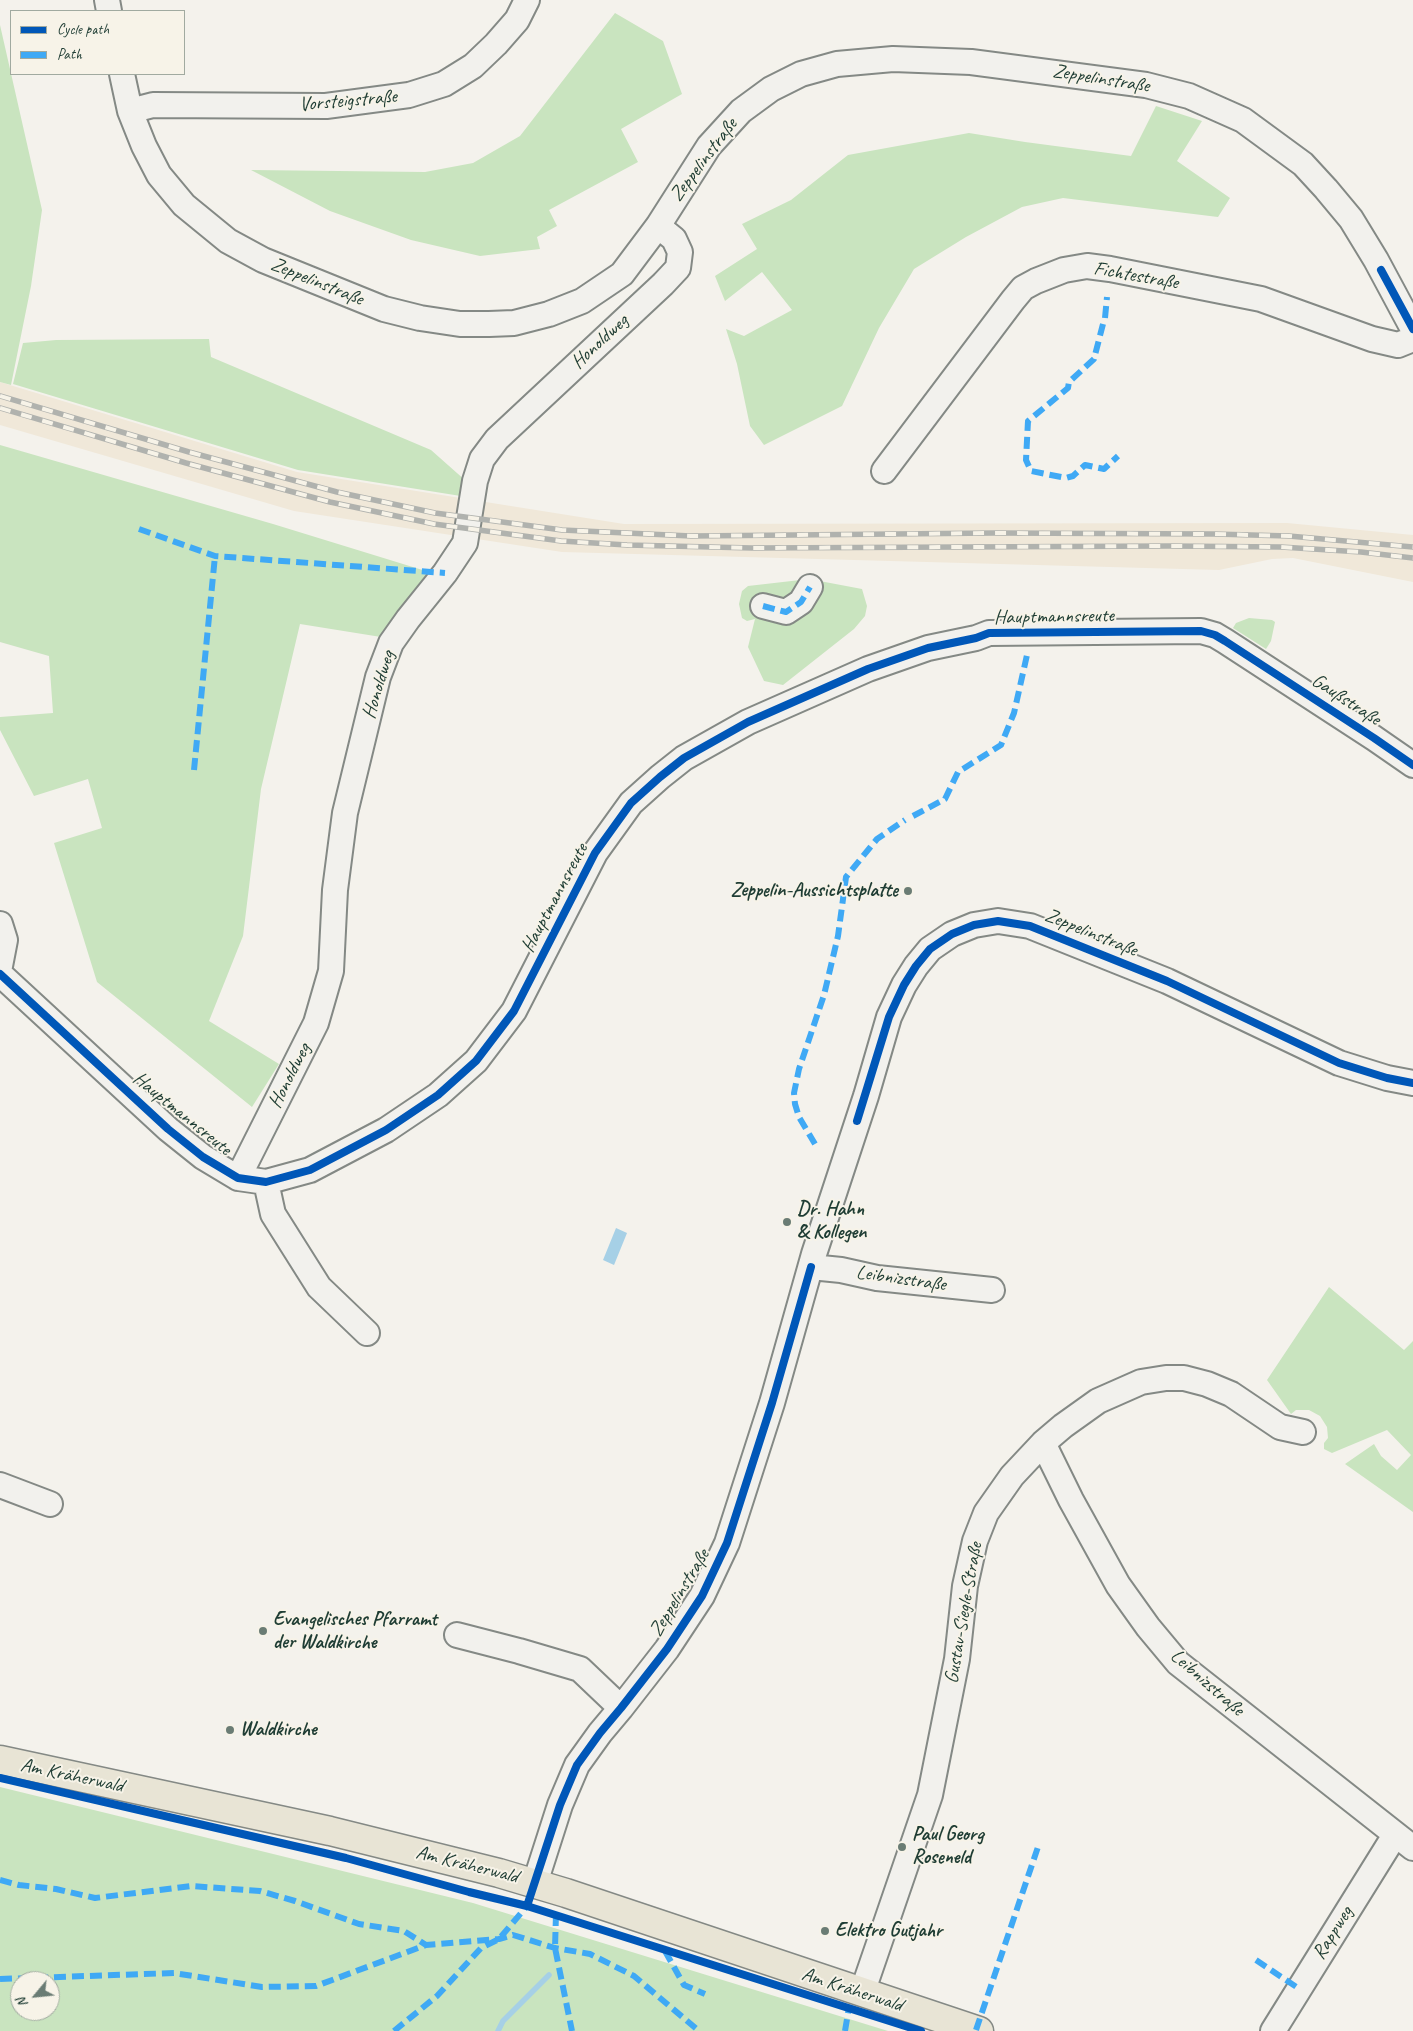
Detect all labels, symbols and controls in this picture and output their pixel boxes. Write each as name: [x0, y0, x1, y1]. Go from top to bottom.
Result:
legend: [10, 10, 185, 75]
text: Cycle path: [57, 20, 109, 39]
text: Path: [57, 45, 82, 64]
street label: Zeppelinstraße: [1051, 60, 1151, 98]
street label: Vorsteigstraße: [298, 85, 398, 117]
street label: Zeppelinstraße: [665, 114, 743, 206]
street label: Zeppelinstraße: [267, 253, 367, 311]
street label: Fichtestraße: [1092, 257, 1180, 295]
street label: Honoldweg: [566, 310, 634, 374]
street label: Hauptmannsreute: [994, 604, 1114, 630]
street label: Honoldweg: [357, 648, 401, 722]
street label: Gaußstraße: [1307, 669, 1385, 731]
street label: Hauptmannsreute: [516, 839, 594, 957]
place label: Zeppelin-Aussichtsplatte: [731, 879, 898, 903]
marker: Zeppelin-Aussichtsplatte: [902, 885, 914, 897]
street label: Zeppelinstraße: [1041, 904, 1141, 962]
street label: Honoldweg: [264, 1040, 316, 1112]
street label: Hauptmannsreute: [128, 1067, 236, 1161]
place label: Dr. Hahn & Kollegen: [797, 1198, 866, 1245]
marker: Dr. Hahn & Kollegen: [781, 1216, 793, 1228]
street label: Leibnizstraße: [855, 1261, 947, 1297]
street label: Gustav-Siegle-Straße: [940, 1541, 988, 1685]
street label: Zeppelinstraße: [645, 1545, 715, 1641]
place label: Evangelisches Pfarramt der Waldkirche: [273, 1608, 437, 1655]
marker: Evangelisches Pfarramt der Waldkirche: [257, 1625, 269, 1637]
street label: Leibnizstraße: [1165, 1644, 1249, 1722]
place label: Waldkirche: [240, 1718, 317, 1742]
marker: Waldkirche: [224, 1724, 236, 1736]
street label: Am Kräherwald: [18, 1753, 126, 1799]
place label: Paul Georg Roseneld: [912, 1823, 984, 1870]
street label: Am Kräherwald: [413, 1841, 521, 1889]
marker: Paul Georg Roseneld: [896, 1841, 908, 1853]
street label: Rappweg: [1307, 1902, 1359, 1964]
place label: Elektro Gutjahr: [835, 1919, 942, 1943]
marker: Elektro Gutjahr: [819, 1925, 831, 1937]
street label: Am Kräherwald: [799, 1962, 905, 2018]
north arrow: [10, 1971, 60, 2021]
text: N: [13, 1995, 32, 2011]

